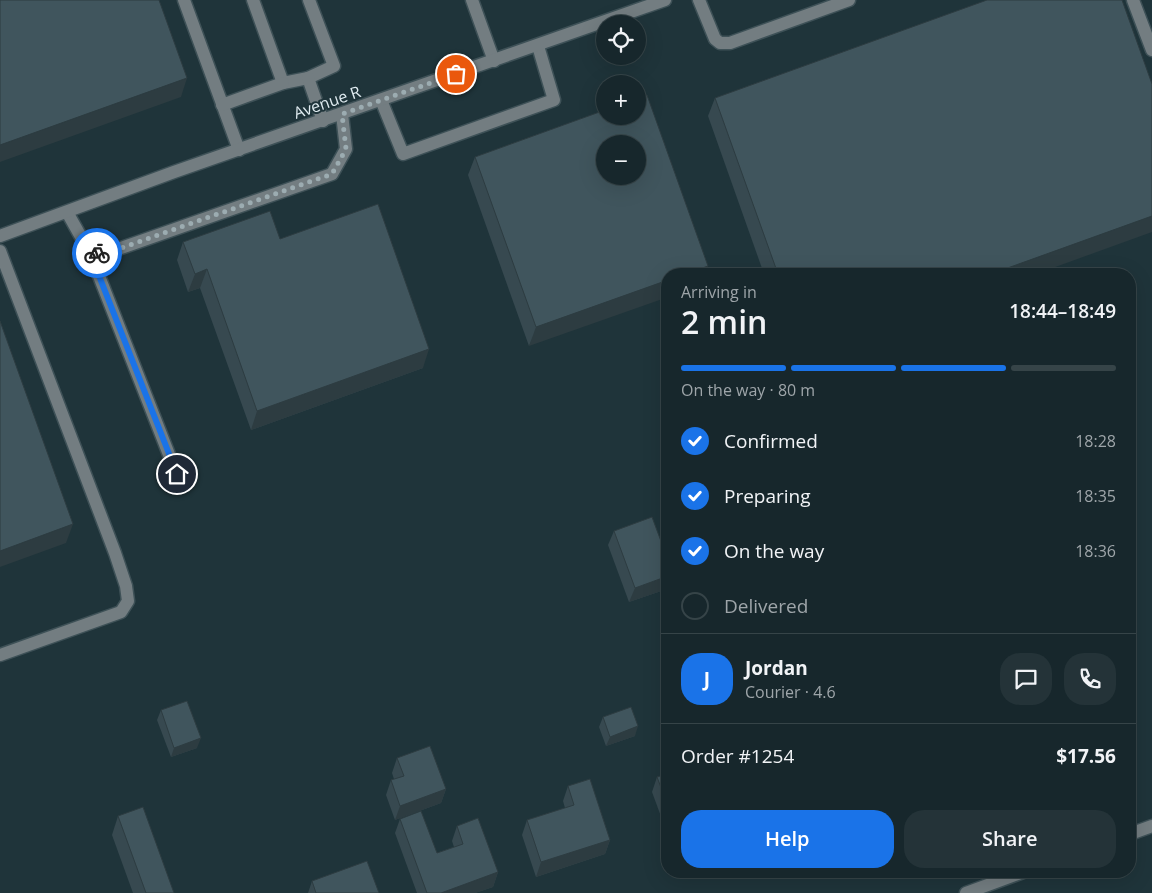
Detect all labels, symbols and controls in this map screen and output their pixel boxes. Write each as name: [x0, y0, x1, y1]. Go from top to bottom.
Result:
map controls: [596, 15, 646, 185]
button: locate: [596, 15, 646, 65]
pin: [435, 53, 477, 95]
icon: bag: [442, 60, 470, 88]
button: +: [596, 75, 646, 125]
street label: Avenue R: [290, 80, 364, 124]
button: −: [596, 135, 646, 185]
courier: [72, 228, 122, 278]
icon: bike: [83, 239, 111, 267]
text: Arriving in: [681, 281, 757, 303]
text: 18:44–18:49: [1009, 298, 1116, 324]
text: 2 min: [681, 300, 767, 343]
text: On the way · 80 m: [681, 379, 815, 401]
icon: check: [681, 427, 709, 455]
text: Confirmed: [724, 428, 818, 454]
text: 18:28: [1075, 430, 1116, 452]
pin: [156, 453, 198, 495]
icon: home: [163, 460, 191, 488]
icon: check: [681, 482, 709, 510]
text: Preparing: [724, 483, 811, 509]
text: 18:35: [1075, 485, 1116, 507]
icon: check: [681, 537, 709, 565]
text: On the way: [724, 538, 824, 564]
text: 18:36: [1075, 540, 1116, 562]
text: Delivered: [724, 593, 808, 619]
button: chat: [1000, 653, 1052, 705]
button: phone: [1064, 653, 1116, 705]
text: Jordan: [745, 655, 808, 681]
text: J: [704, 666, 710, 692]
text: Courier · 4.6: [745, 681, 836, 703]
text: Order #1254: [681, 743, 794, 769]
text: $17.56: [1056, 743, 1116, 769]
button: Help: [681, 810, 894, 868]
button: Share: [904, 810, 1116, 868]

